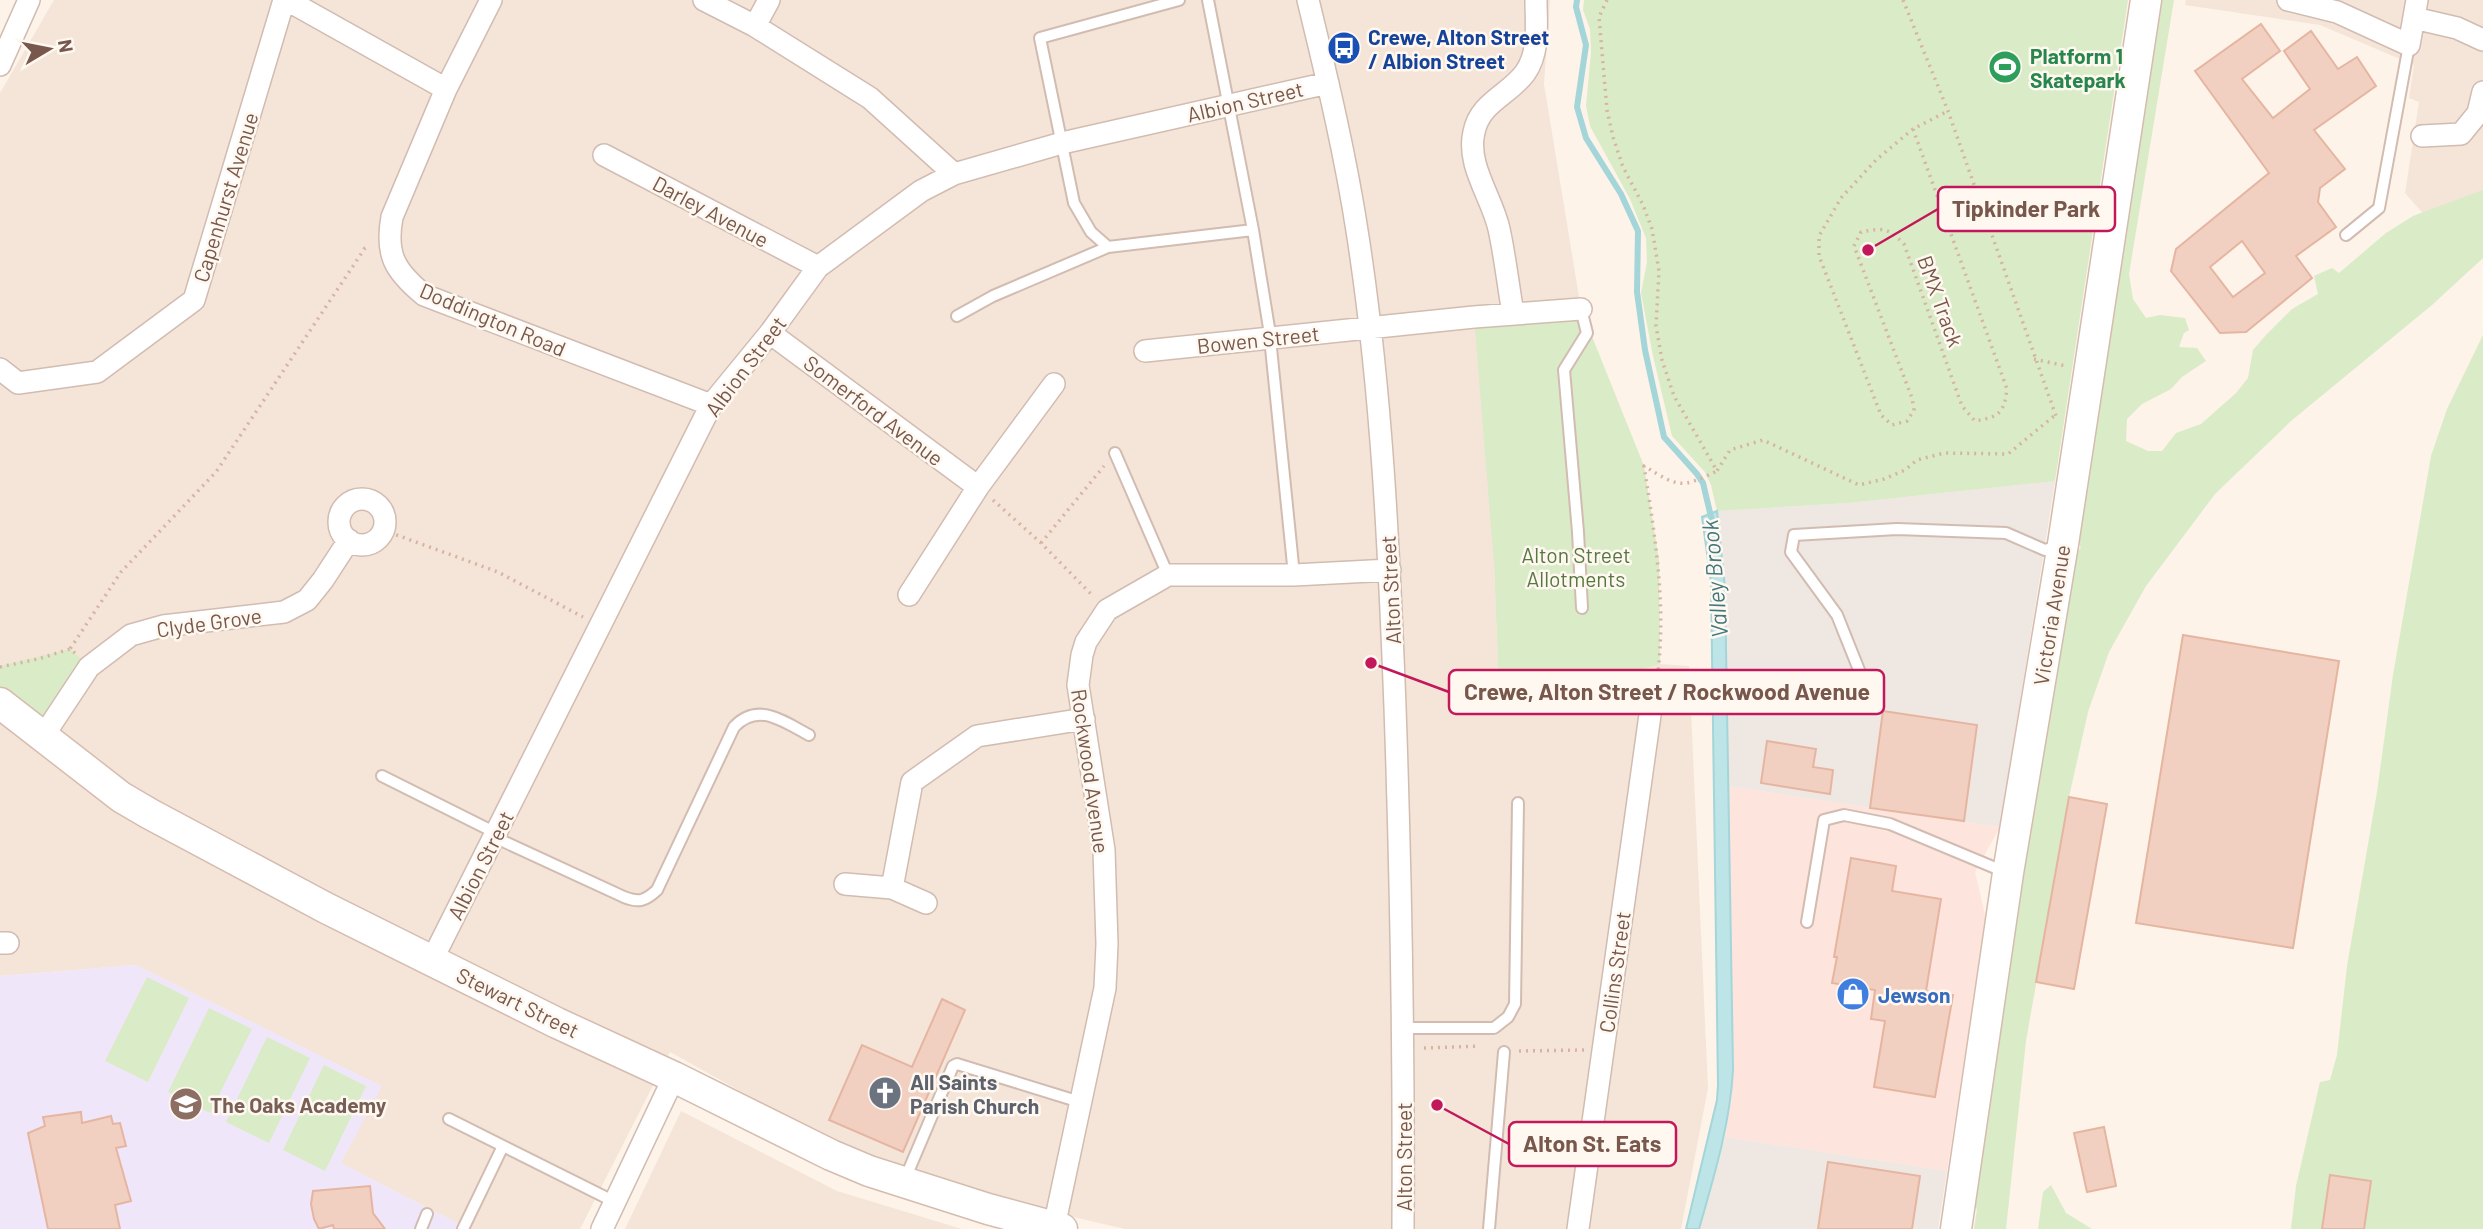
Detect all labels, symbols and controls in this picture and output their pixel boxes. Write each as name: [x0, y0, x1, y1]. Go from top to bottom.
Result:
north arrow: [14, 14, 84, 84]
place label: Crewe, Alton Street / Albion Street: [1368, 24, 1549, 73]
bus stop icon: Crewe, Alton Street / Albion Street: [1325, 29, 1363, 67]
text: N: [54, 38, 79, 54]
place label: Platform 1 Skatepark: [2030, 43, 2126, 92]
sports icon: Platform 1 Skatepark: [1986, 48, 2024, 86]
street label: Albion Street: [1184, 75, 1306, 127]
street label: Capenhurst Avenue: [187, 109, 263, 285]
street label: Darley Avenue: [649, 170, 773, 252]
callout: Tipkinder Park: [1938, 187, 2115, 231]
text: Tipkinder Park: [1952, 194, 2100, 222]
street label: BMX Track: [1913, 252, 1969, 350]
street label: Doddington Road: [416, 277, 570, 361]
street label: Albion Street: [699, 311, 791, 421]
street label: Bowen Street: [1196, 320, 1320, 358]
street label: Somerford Avenue: [799, 349, 949, 471]
water label: Valley Brook: [1695, 519, 1733, 639]
street label: Alton Street: [1375, 535, 1405, 645]
park label: Alton Street Allotments: [1521, 542, 1631, 591]
street label: Victoria Avenue: [2028, 543, 2074, 687]
street label: Clyde Grove: [155, 602, 263, 642]
callout: Crewe, Alton Street / Rockwood Avenue: [1449, 670, 1884, 714]
text: Crewe, Alton Street / Rockwood Avenue: [1464, 677, 1870, 705]
street label: Rockwood Avenue: [1067, 687, 1115, 855]
street label: Albion Street: [442, 806, 518, 924]
street label: Collins Street: [1593, 910, 1635, 1034]
street label: Stewart Street: [453, 962, 583, 1042]
shop icon: Jewson: [1834, 975, 1872, 1013]
place label: Jewson: [1878, 982, 1951, 1007]
place label: All Saints Parish Church: [910, 1069, 1039, 1118]
church icon: All Saints Parish Church: [866, 1074, 904, 1112]
school or university icon: The Oaks Academy: [167, 1085, 205, 1123]
place label: The Oaks Academy: [210, 1092, 387, 1117]
street label: Alton Street: [1391, 1102, 1416, 1212]
callout: Alton St. Eats: [1509, 1122, 1676, 1166]
text: Alton St. Eats: [1523, 1129, 1661, 1157]

